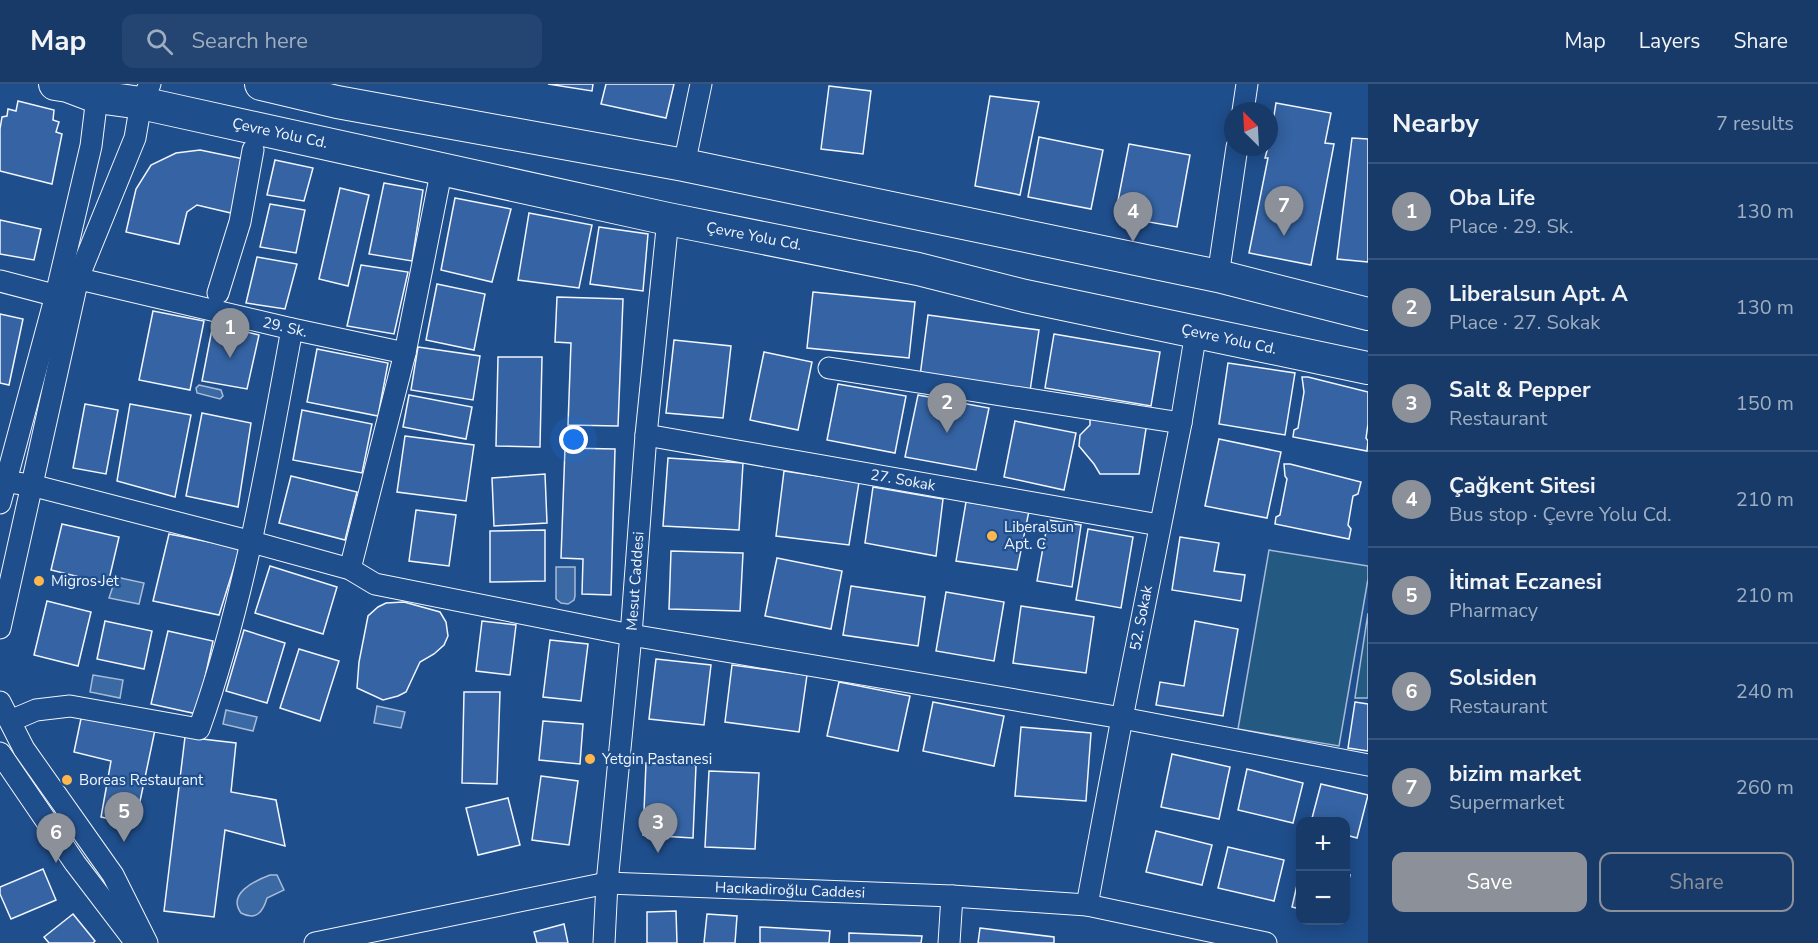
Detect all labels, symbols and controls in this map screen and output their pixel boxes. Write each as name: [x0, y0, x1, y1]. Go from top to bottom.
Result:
search box: [122, 14, 542, 68]
text: Map: [30, 22, 86, 60]
icon: search: [143, 25, 176, 58]
text: Search here: [191, 26, 308, 56]
text: Map: [1564, 27, 1606, 55]
text: Layers: [1639, 27, 1700, 55]
text: Share: [1733, 27, 1788, 55]
north arrow: [1224, 102, 1278, 156]
text: Nearby: [1392, 106, 1479, 141]
text: 7 results: [1716, 110, 1794, 137]
street label: Çevre Yolu Cd.: [231, 113, 329, 153]
text: Oba Life: [1449, 183, 1535, 213]
pin: 7: [1264, 186, 1304, 236]
pin: 4: [1114, 192, 1152, 242]
text: 1: [1406, 198, 1418, 225]
text: 130 m: [1736, 198, 1794, 225]
text: Place · 29. Sk.: [1449, 213, 1574, 240]
street label: Çevre Yolu Cd.: [705, 217, 803, 255]
text: Liberalsun Apt. A: [1449, 279, 1628, 309]
text: 2: [1406, 294, 1418, 321]
text: 130 m: [1736, 294, 1794, 321]
pin: 1: [210, 308, 250, 358]
text: Place · 27. Sokak: [1449, 309, 1600, 336]
street label: 29. Sk.: [261, 312, 309, 342]
street label: Çevre Yolu Cd.: [1180, 319, 1278, 359]
text: Salt & Pepper: [1449, 375, 1591, 405]
pin: 2: [928, 384, 966, 433]
text: 3: [1406, 390, 1418, 417]
text: 150 m: [1736, 390, 1794, 417]
text: Restaurant: [1449, 405, 1547, 432]
your location: [559, 425, 588, 454]
street label: 27. Sokak: [869, 464, 938, 496]
text: Çağkent Sitesi: [1449, 471, 1596, 501]
text: 4: [1406, 486, 1418, 513]
text: 210 m: [1736, 486, 1794, 513]
text: Bus stop · Çevre Yolu Cd.: [1449, 501, 1672, 528]
place label: Liberalsun Apt. C: [1004, 517, 1074, 554]
marker: Liberalsun Apt. C: [985, 529, 999, 543]
street label: Mesut Caddesi: [622, 531, 648, 631]
text: İtimat Eczanesi: [1449, 567, 1602, 597]
place label: Migros Jet: [51, 571, 120, 591]
marker: Migros Jet: [32, 574, 46, 588]
text: 5: [1406, 582, 1418, 609]
text: 210 m: [1736, 582, 1794, 609]
street label: 52. Sokak: [1125, 583, 1157, 652]
text: Pharmacy: [1449, 597, 1538, 624]
text: Solsiden: [1449, 663, 1537, 693]
text: 6: [1406, 678, 1418, 705]
text: 240 m: [1736, 678, 1794, 705]
text: Restaurant: [1449, 693, 1547, 720]
place label: Yetgin Pastanesi: [601, 749, 712, 769]
marker: Yetgin Pastanesi: [583, 752, 597, 766]
text: bizim market: [1449, 759, 1581, 789]
place label: Boreas Restaurant: [79, 770, 204, 790]
marker: Boreas Restaurant: [60, 773, 74, 787]
text: 7: [1406, 774, 1418, 801]
text: 260 m: [1736, 774, 1794, 801]
text: Supermarket: [1449, 789, 1564, 816]
pin: 5: [104, 792, 144, 842]
pin: 3: [638, 804, 678, 853]
pin: 6: [36, 814, 76, 863]
map controls: [1296, 817, 1350, 925]
button: +: [1296, 817, 1350, 871]
button: Save: [1392, 852, 1587, 912]
button: Share: [1599, 852, 1794, 912]
button: −: [1296, 871, 1350, 925]
street label: Hacıkadiroğlu Caddesi: [714, 877, 866, 903]

